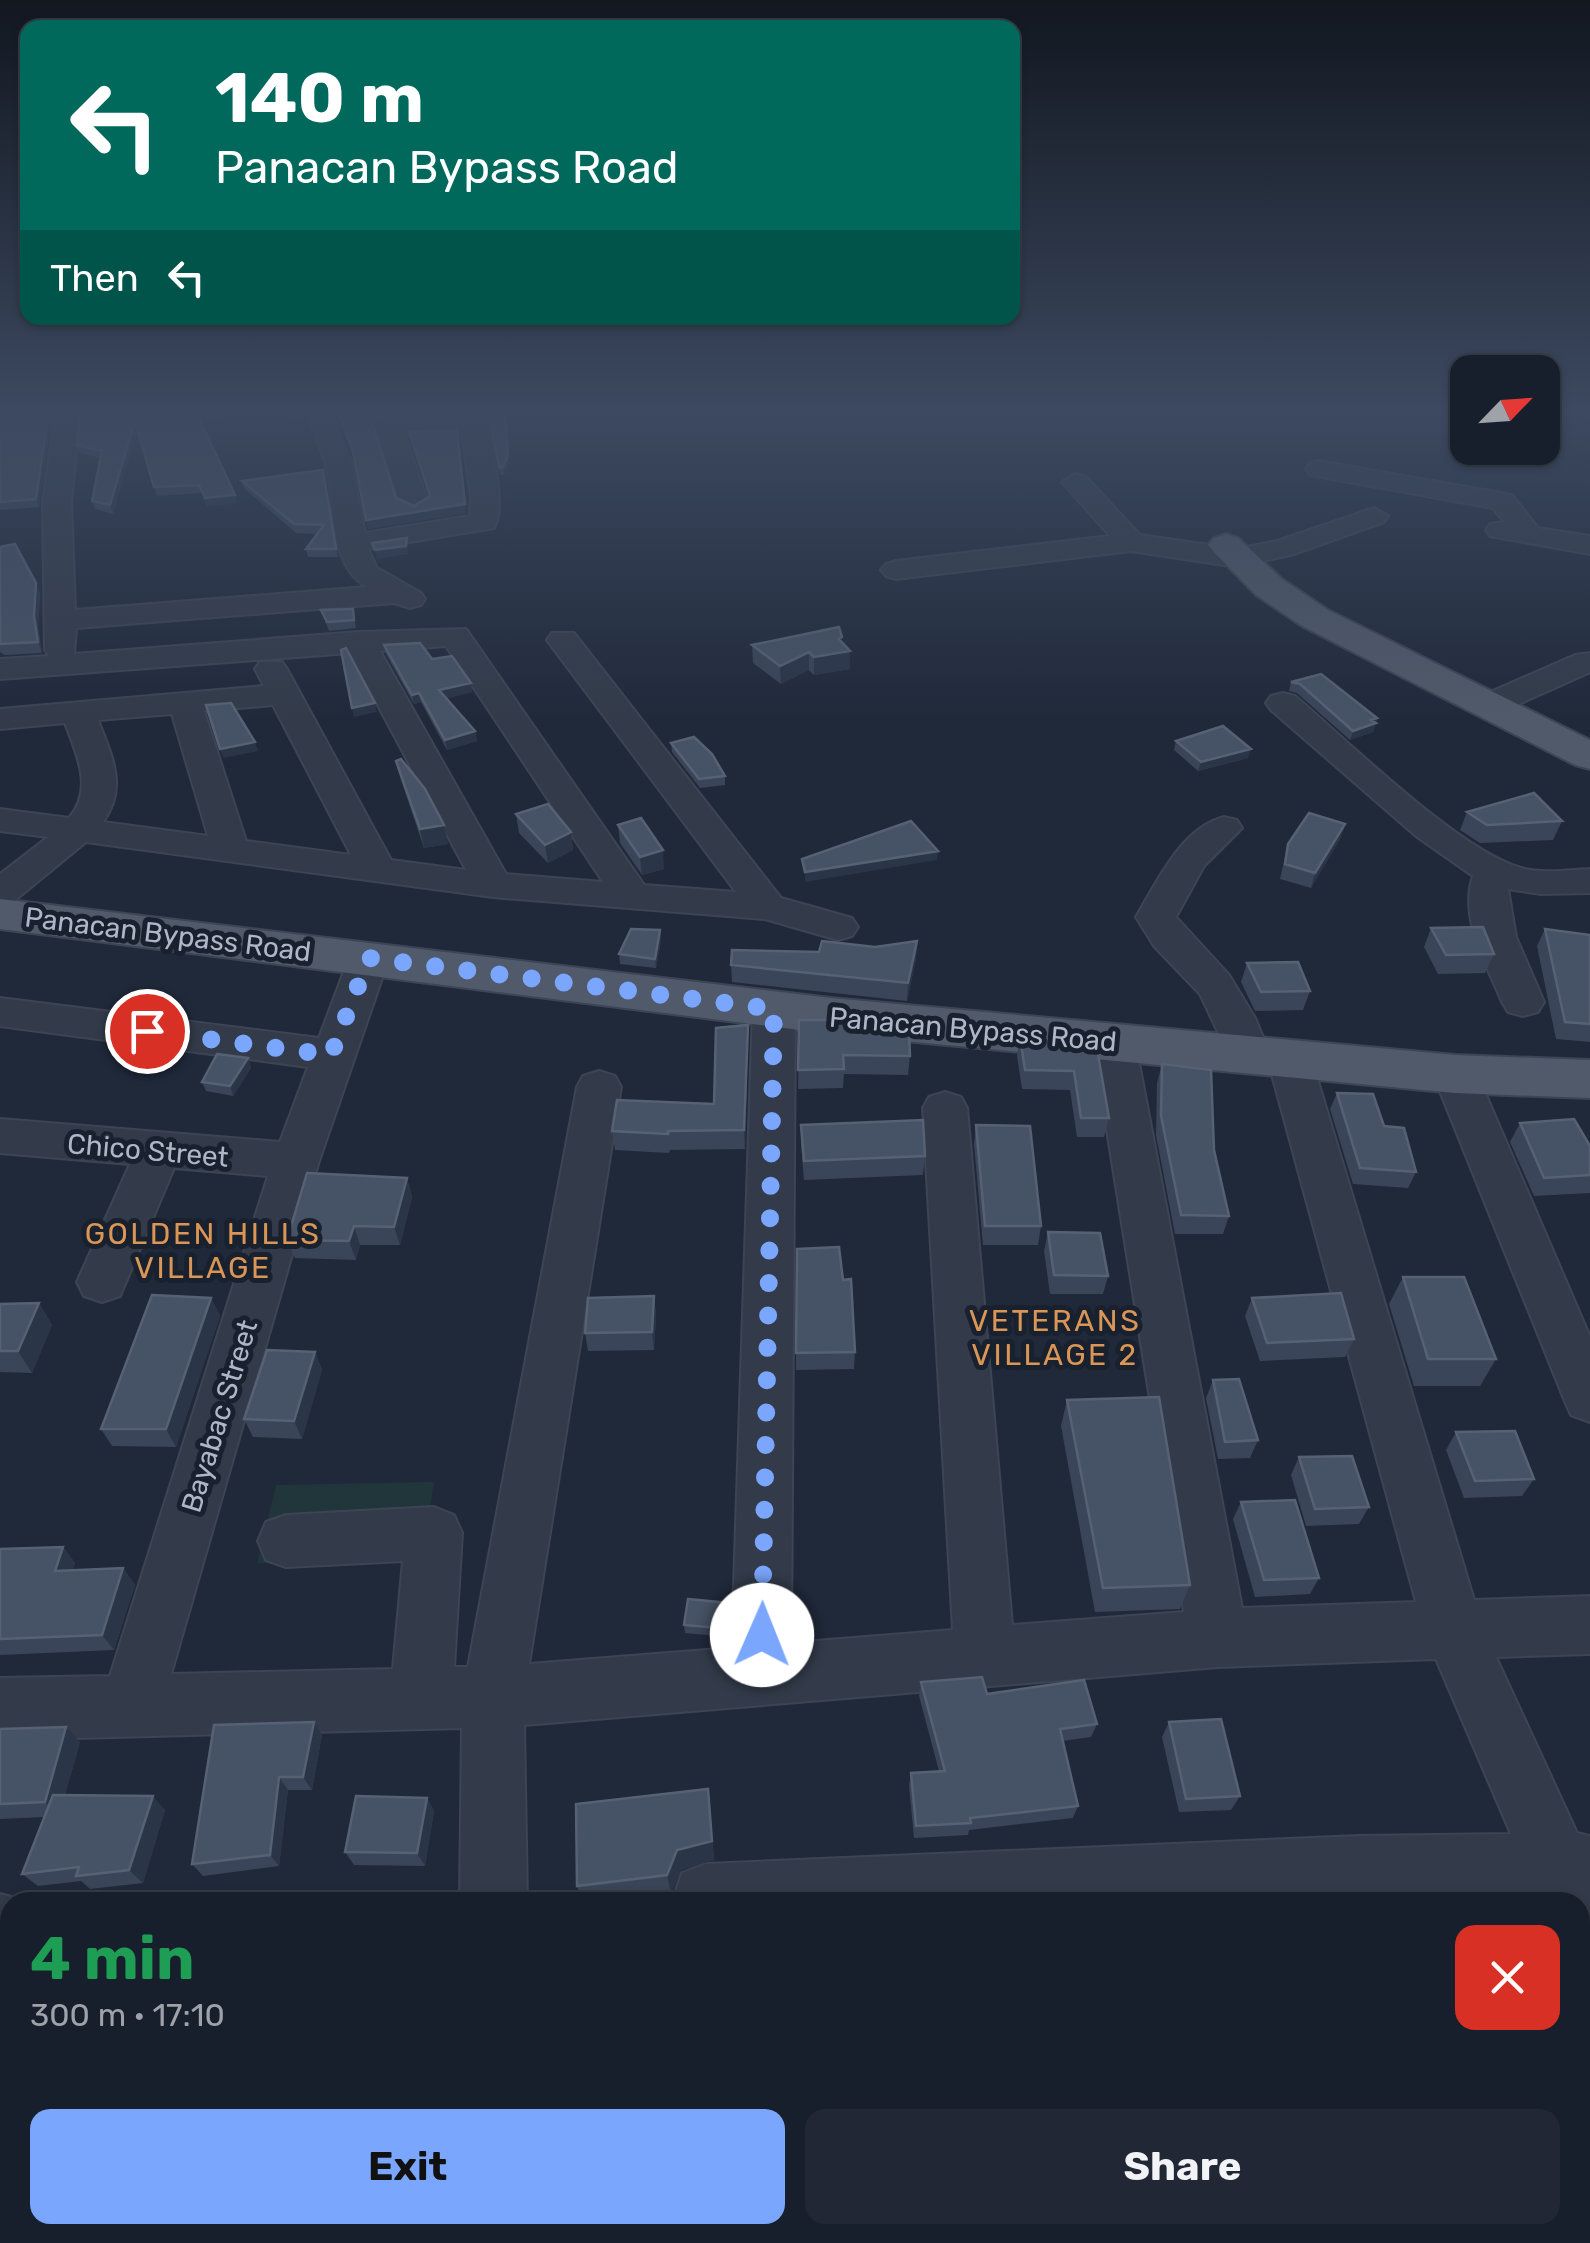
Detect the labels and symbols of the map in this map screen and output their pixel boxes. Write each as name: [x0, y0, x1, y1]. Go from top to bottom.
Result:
north arrow: [1450, 355, 1560, 465]
street label: Panacan Bypass Road: [23, 901, 313, 968]
pin: [105, 989, 190, 1074]
street label: Panacan Bypass Road: [828, 1000, 1118, 1059]
street label: Chico Street: [66, 1127, 230, 1174]
district label: GOLDEN HILLS VILLAGE: [85, 1216, 321, 1286]
district label: VETERANS VILLAGE 2: [969, 1303, 1141, 1373]
street label: Bayabac Street: [175, 1316, 264, 1516]
position arrow: [710, 1583, 814, 1687]

